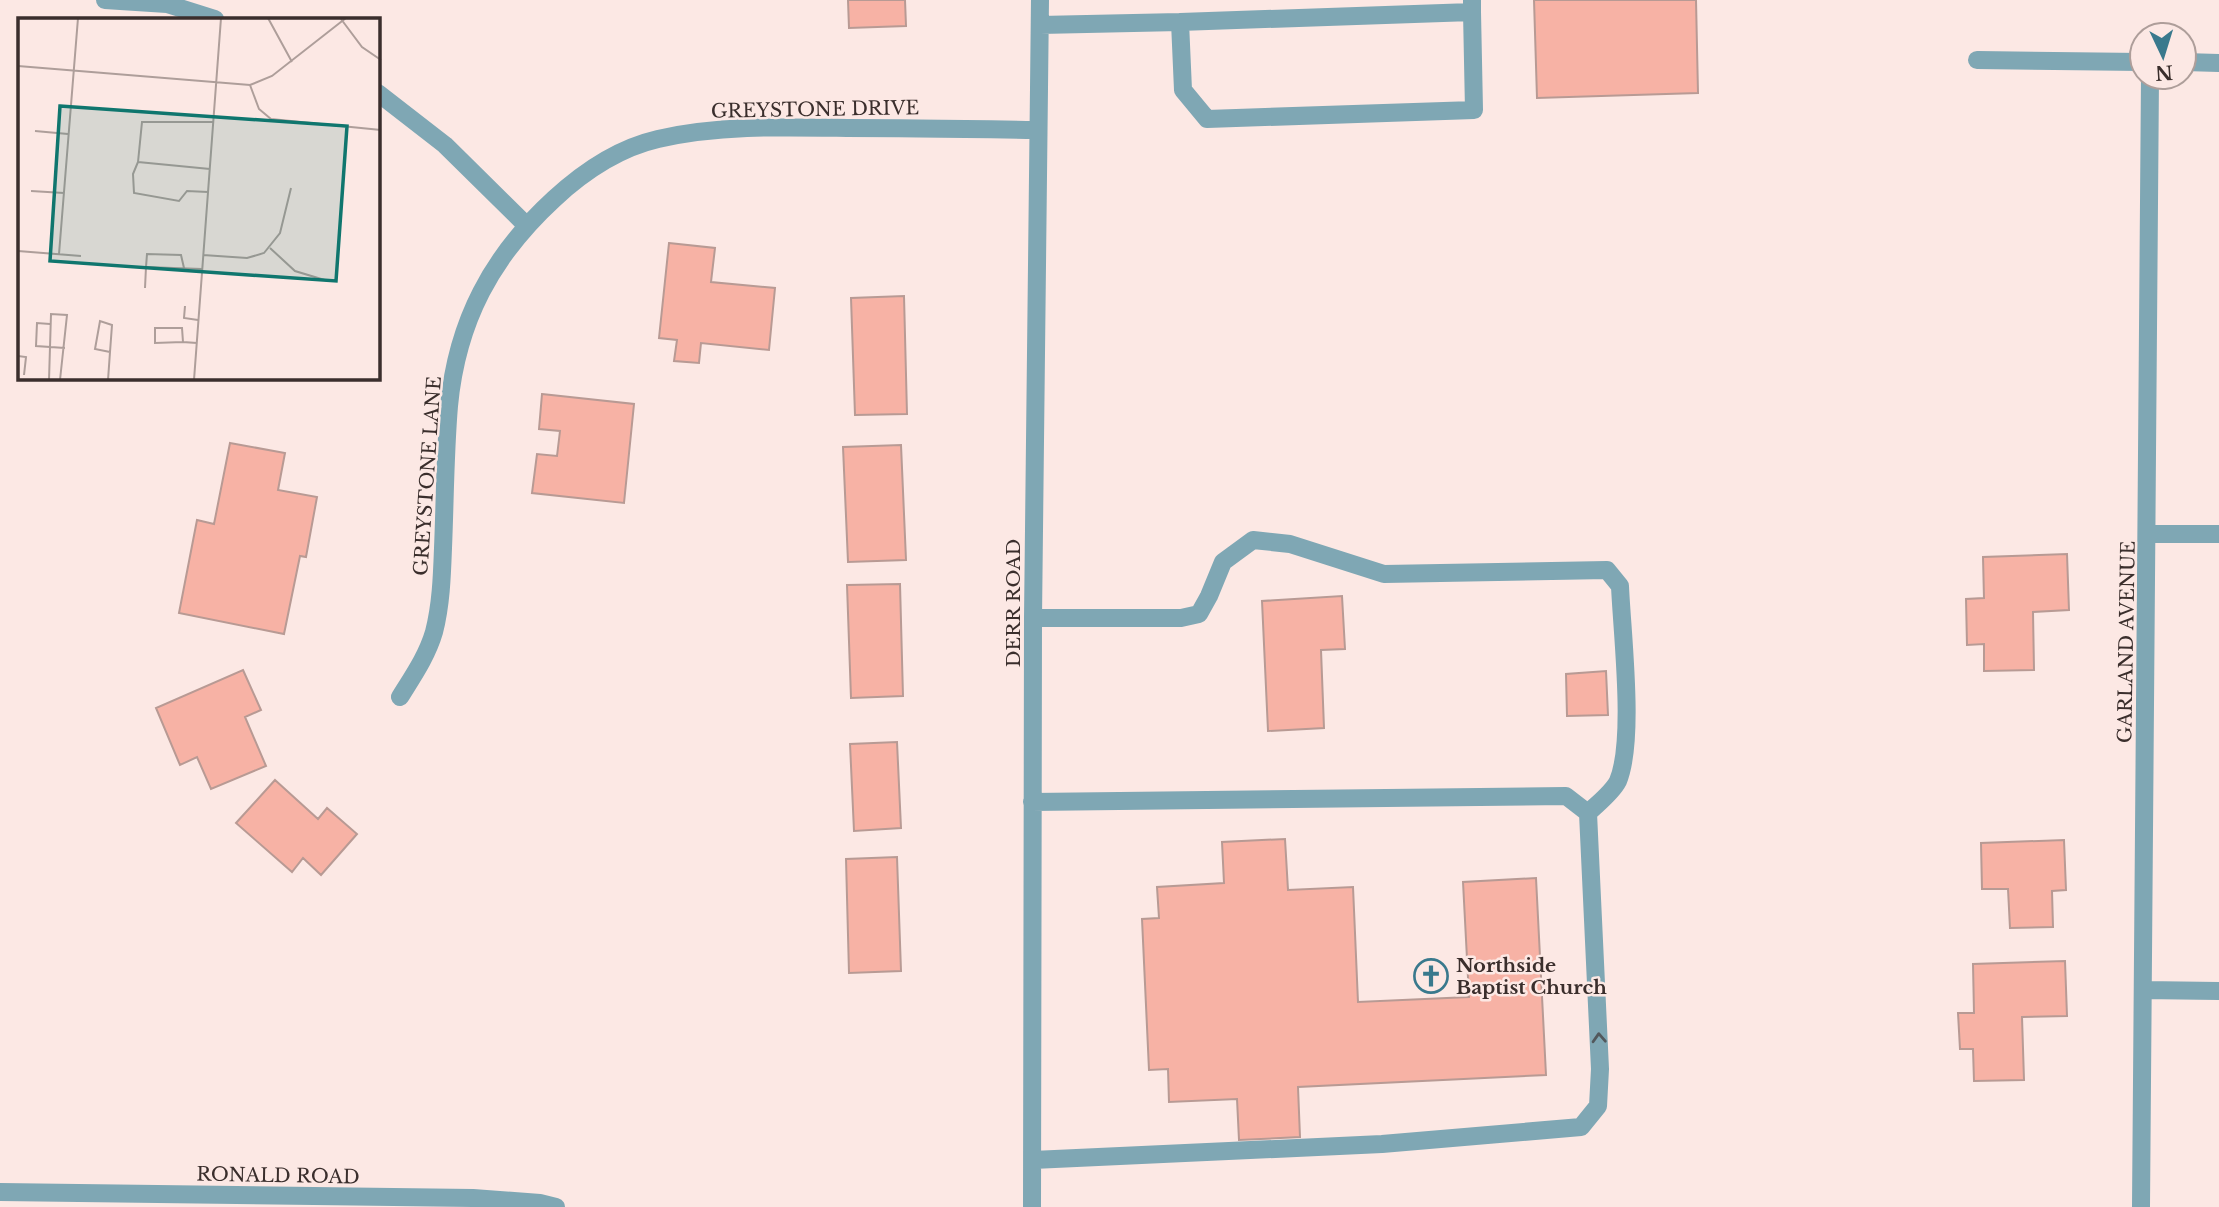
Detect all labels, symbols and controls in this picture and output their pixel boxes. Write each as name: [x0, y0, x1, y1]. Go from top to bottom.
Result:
inset map: [18, 18, 380, 380]
north arrow: [2128, 21, 2198, 91]
text: N: [2154, 60, 2174, 85]
street label: GREYSTONE DRIVE: [711, 96, 919, 123]
street label: GREYSTONE LANE: [409, 376, 446, 576]
street label: DERR ROAD: [1002, 539, 1025, 667]
street label: GARLAND AVENUE: [2113, 541, 2140, 743]
place label: Northside Baptist Church: [1456, 954, 1607, 999]
church icon: Northside Baptist Church: [1412, 957, 1450, 995]
one-way arrow: [1591, 1032, 1606, 1043]
street label: RONALD ROAD: [196, 1163, 360, 1188]

